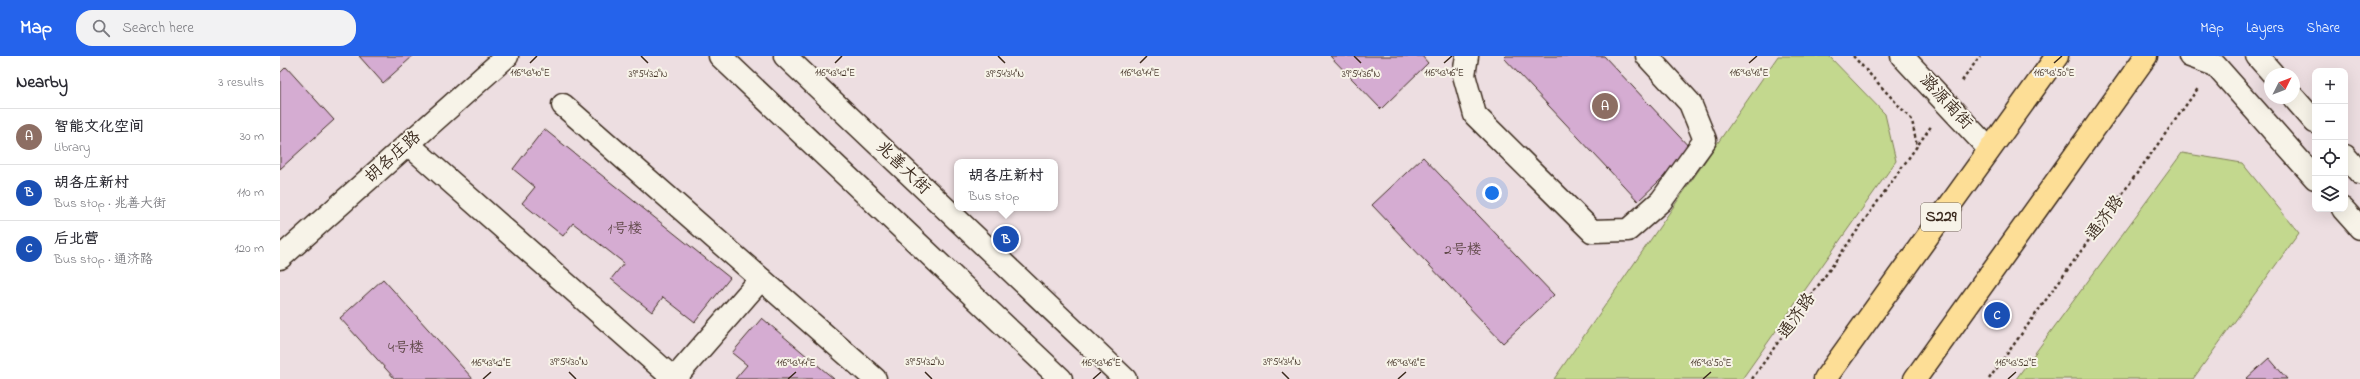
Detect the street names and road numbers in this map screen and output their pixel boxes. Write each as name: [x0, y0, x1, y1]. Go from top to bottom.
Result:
street label: 潞源南街: [1914, 69, 1978, 135]
street label: 胡各庄路: [359, 125, 427, 189]
street label: 兆善大街: [870, 135, 936, 201]
street label: 通济路: [2080, 190, 2130, 246]
road number: S229: [1921, 203, 1961, 231]
street label: 通济路: [1772, 288, 1822, 344]

